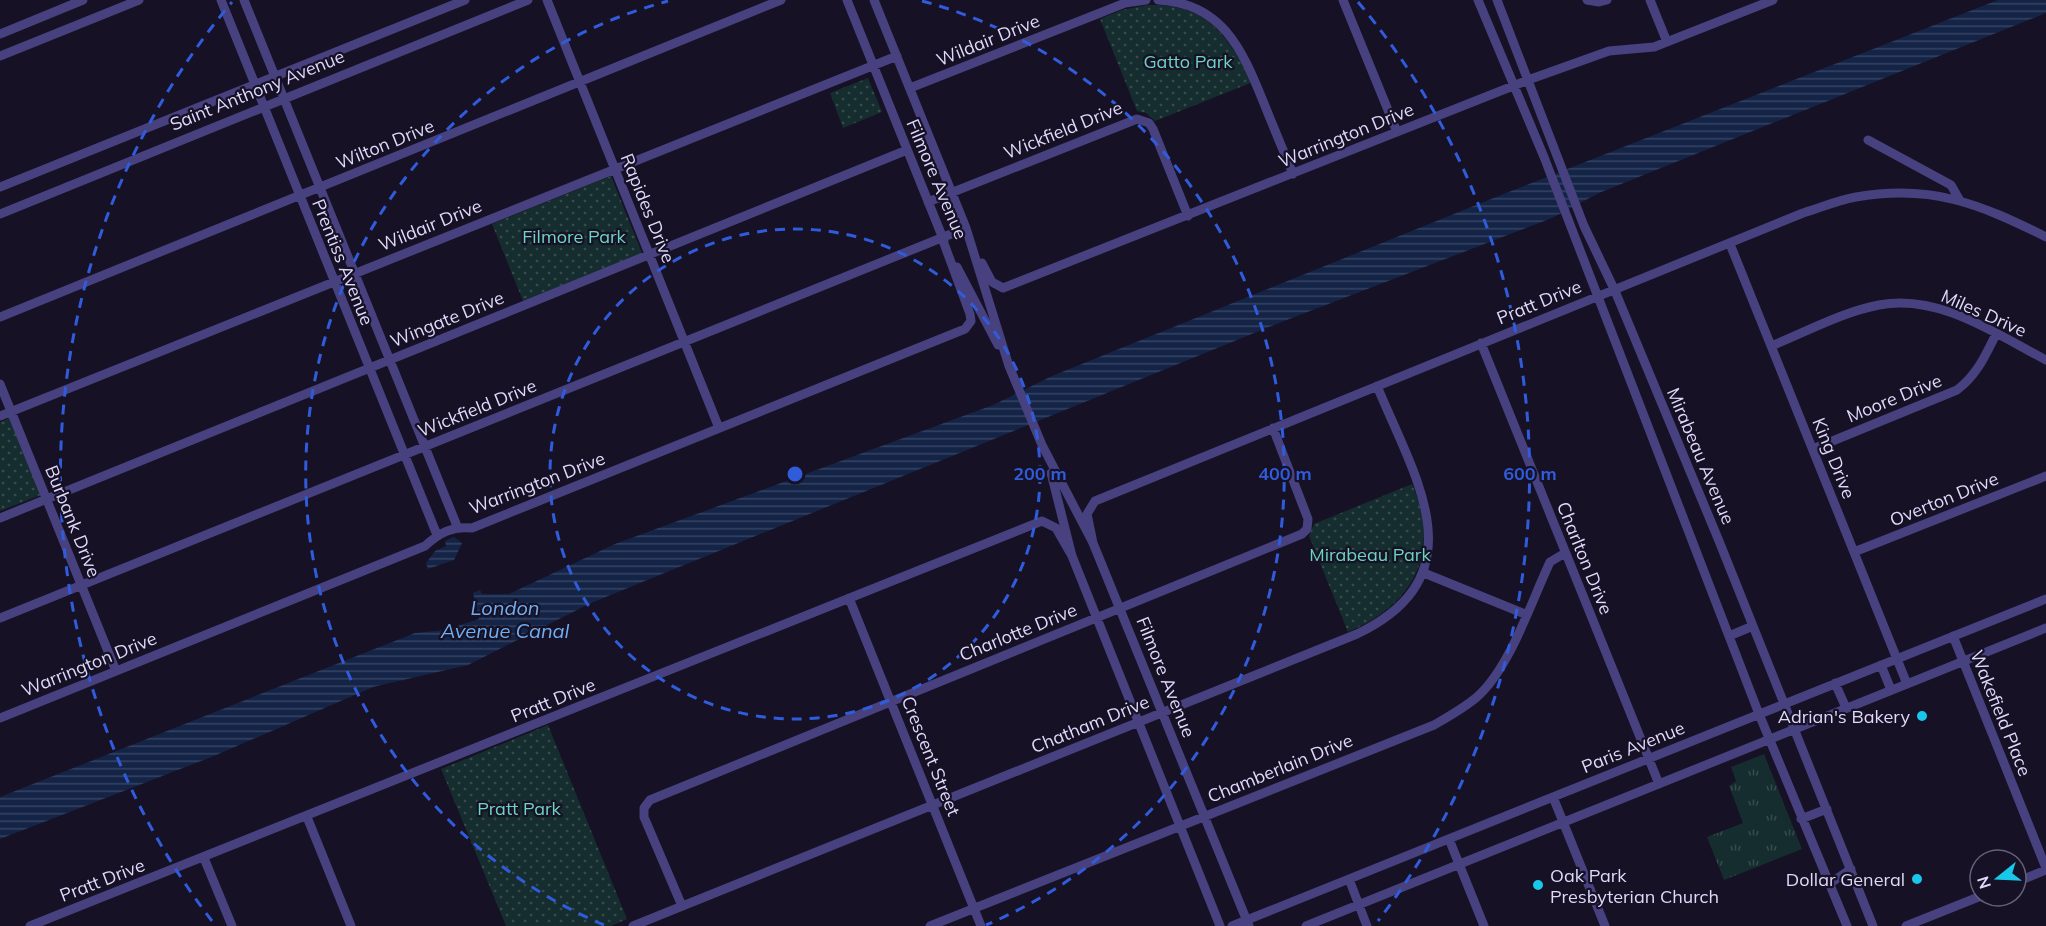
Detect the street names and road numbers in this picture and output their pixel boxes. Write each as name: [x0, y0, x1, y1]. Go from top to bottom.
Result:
street label: Wildair Drive: [933, 9, 1043, 71]
street label: Saint Anthony Avenue: [166, 44, 348, 136]
street label: Wickfield Drive: [1000, 96, 1126, 164]
street label: Warrington Drive: [1275, 97, 1417, 173]
street label: Wilton Drive: [333, 114, 437, 174]
street label: Filmore Avenue: [901, 115, 973, 243]
street label: Rapides Drive: [616, 150, 680, 266]
street label: Wildair Drive: [375, 194, 485, 256]
street label: Prentiss Avenue: [307, 196, 379, 328]
street label: Pratt Drive: [1493, 275, 1585, 329]
street label: Miles Drive: [1938, 284, 2030, 342]
street label: Wingate Drive: [387, 286, 507, 352]
street label: Moore Drive: [1843, 369, 1945, 427]
street label: Wickfield Drive: [414, 374, 540, 442]
street label: Mirabeau Avenue: [1662, 384, 1740, 528]
street label: King Drive: [1807, 414, 1861, 502]
street label: Warrington Drive: [466, 447, 608, 519]
street label: Burbank Drive: [40, 462, 106, 580]
street label: Overton Drive: [1886, 467, 2002, 531]
street label: Charlton Drive: [1552, 498, 1618, 618]
street label: Charlotte Drive: [956, 598, 1080, 666]
street label: Filmore Avenue: [1131, 613, 1201, 741]
street label: Warrington Drive: [18, 626, 160, 702]
street label: Wakefield Place: [1965, 647, 2037, 779]
street label: Pratt Drive: [507, 673, 599, 727]
street label: Chatham Drive: [1028, 690, 1152, 758]
street label: Crescent Street: [896, 693, 966, 819]
street label: Paris Avenue: [1578, 716, 1688, 778]
street label: Chamberlain Drive: [1204, 728, 1356, 808]
street label: Pratt Drive: [56, 853, 148, 907]

